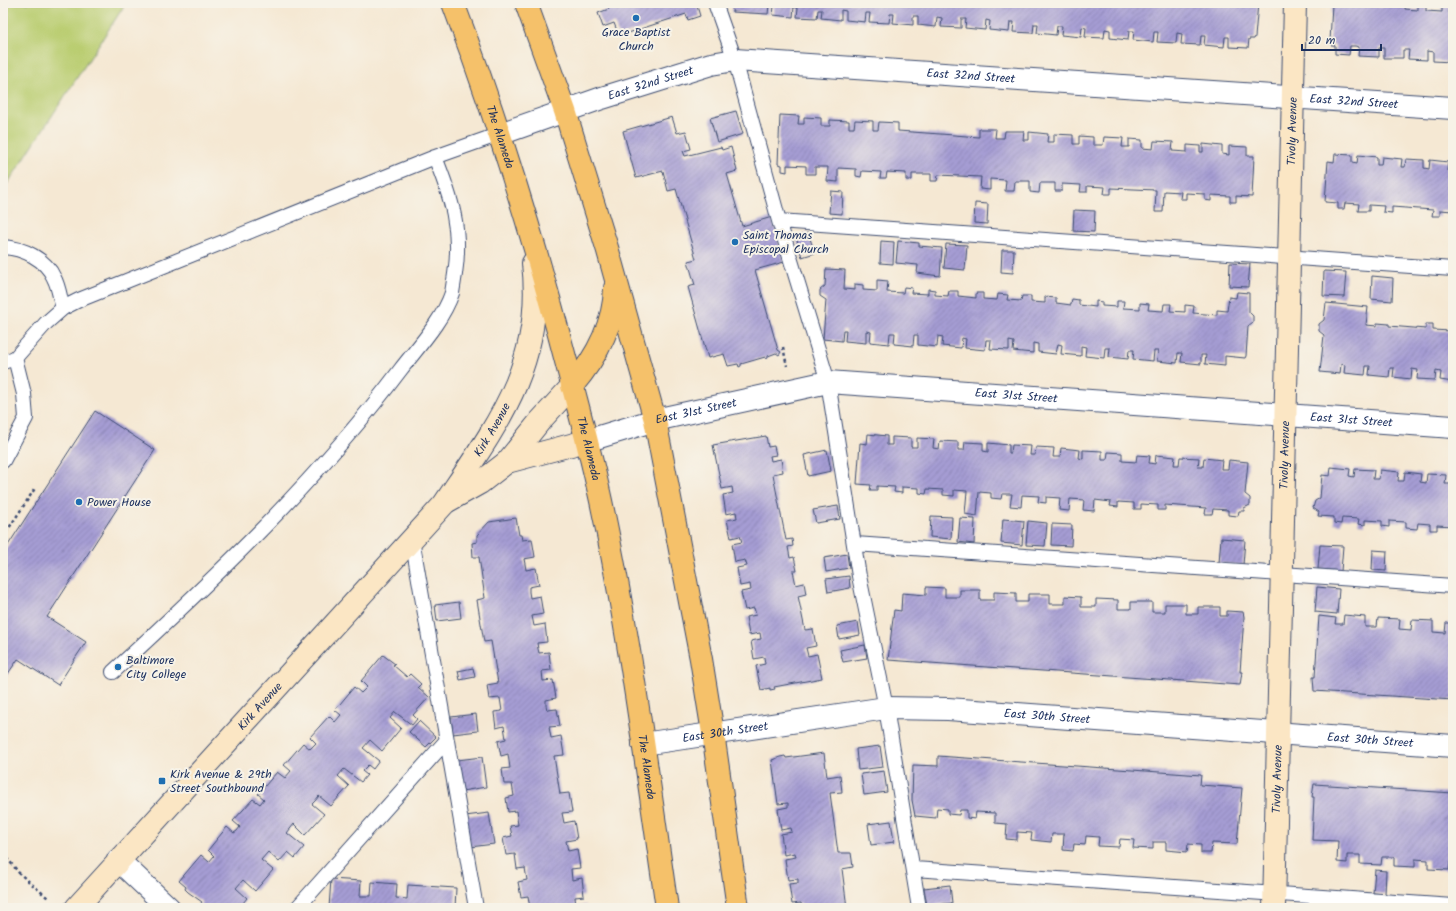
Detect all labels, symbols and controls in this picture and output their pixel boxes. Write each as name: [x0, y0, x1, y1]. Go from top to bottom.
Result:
marker: Grace Baptist Church: [631, 13, 641, 23]
place label: Grace Baptist Church: [602, 23, 671, 56]
scale bar: [1302, 26, 1381, 52]
text: 20 m: [1308, 31, 1336, 50]
street label: East 32nd Street: [605, 61, 696, 106]
street label: East 32nd Street: [926, 64, 1016, 89]
street label: East 32nd Street: [1309, 89, 1399, 114]
street label: Tivoly Avenue: [1282, 96, 1303, 166]
street label: The Alameda: [481, 103, 519, 171]
place label: Saint Thomas Episcopal Church: [743, 226, 829, 259]
marker: Saint Thomas Episcopal Church: [730, 237, 740, 247]
street label: East 31st Street: [974, 384, 1059, 409]
street label: East 31st Street: [653, 393, 739, 430]
street label: Kirk Avenue: [469, 399, 516, 461]
street label: East 31st Street: [1309, 408, 1394, 433]
street label: The Alameda: [571, 414, 605, 483]
street label: Tivoly Avenue: [1275, 420, 1295, 490]
place label: Power House: [87, 493, 152, 512]
marker: Power House: [74, 497, 84, 507]
place label: Baltimore City College: [126, 651, 187, 684]
marker: Baltimore City College: [113, 662, 123, 672]
street label: Kirk Avenue: [233, 678, 288, 735]
street label: East 30th Street: [1003, 704, 1091, 729]
street label: East 30th Street: [681, 717, 770, 748]
street label: East 30th Street: [1326, 728, 1414, 753]
street label: The Alameda: [632, 733, 660, 801]
street label: Tivoly Avenue: [1267, 744, 1288, 814]
place label: Kirk Avenue & 29th Street Southbound: [170, 765, 272, 798]
marker: Kirk Avenue & 29th Street Southbound: [157, 776, 167, 786]

